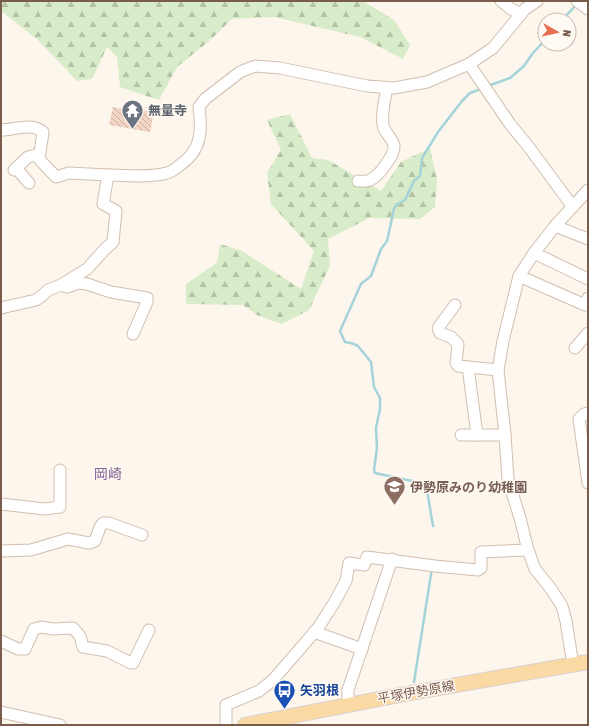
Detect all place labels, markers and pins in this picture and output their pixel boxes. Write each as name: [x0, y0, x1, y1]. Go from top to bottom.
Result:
temple icon: 無量寺: [120, 97, 146, 130]
place label: 無量寺: [148, 103, 187, 118]
school or university icon: 伊勢原みのり幼稚園: [382, 474, 408, 507]
place label: 伊勢原みのり幼稚園: [410, 480, 527, 495]
bus stop icon: 矢羽根: [272, 677, 298, 710]
place label: 矢羽根: [300, 683, 339, 698]

